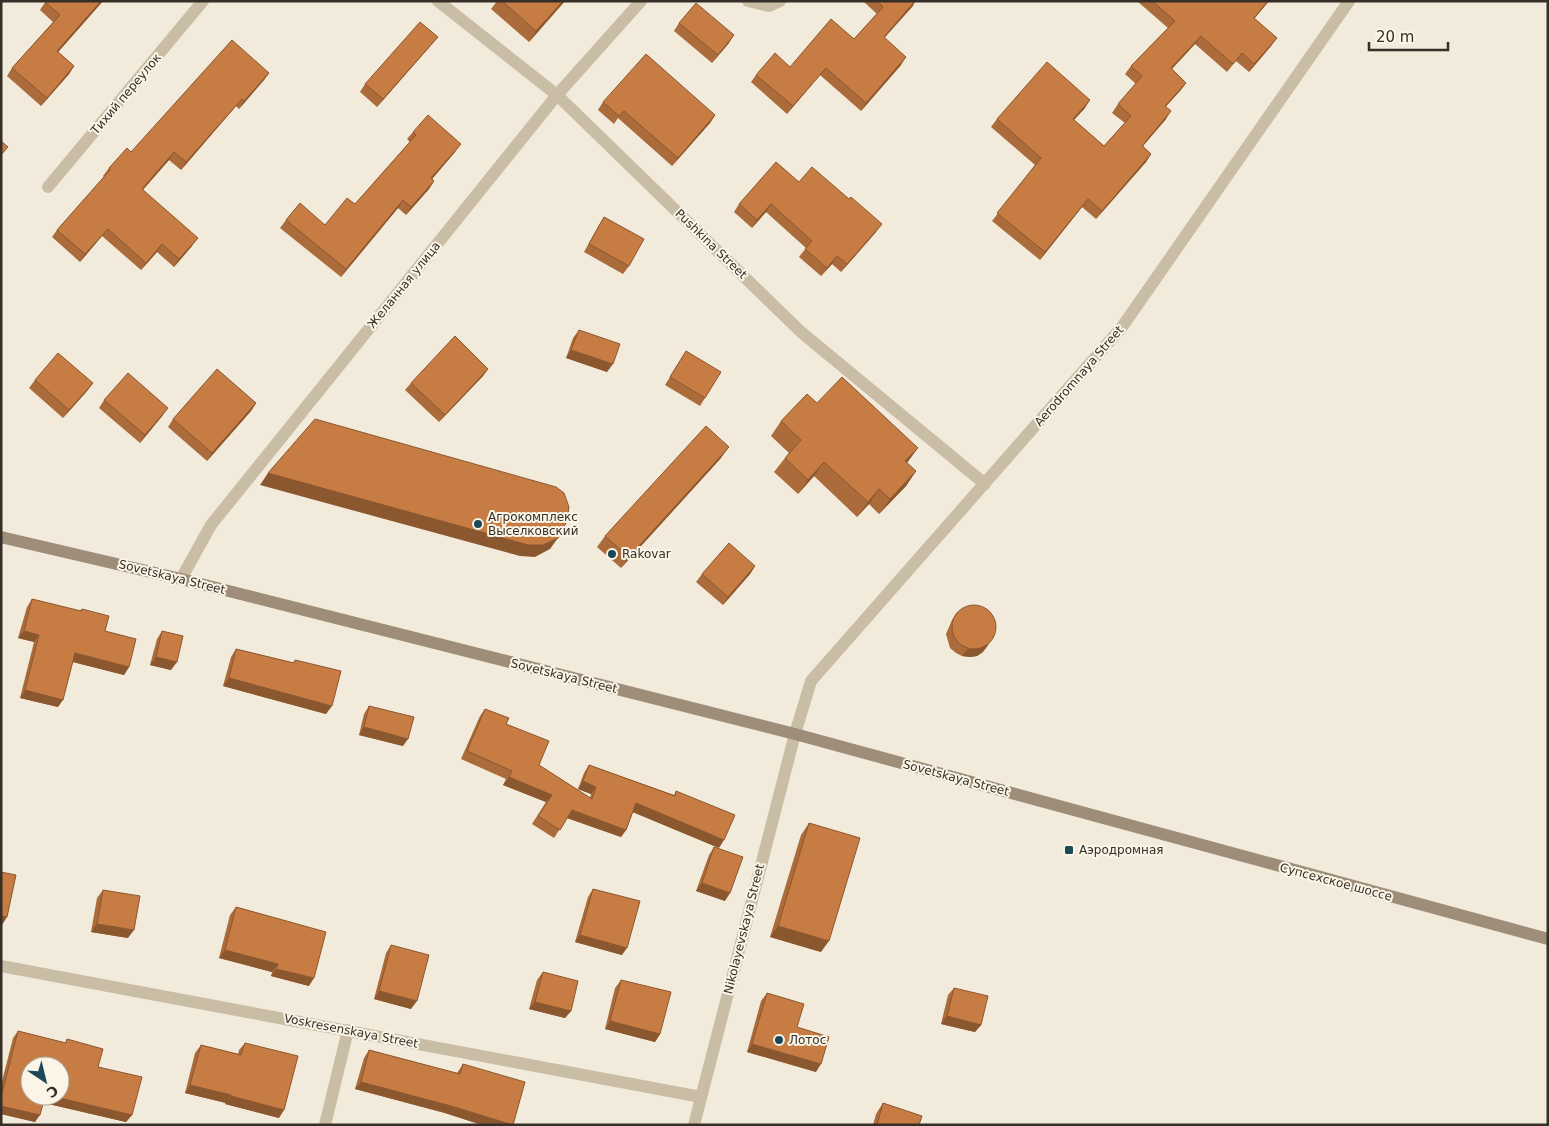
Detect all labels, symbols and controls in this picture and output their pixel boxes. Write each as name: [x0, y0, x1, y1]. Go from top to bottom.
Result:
scale bar: [1369, 20, 1448, 52]
text: 20 m: [1376, 28, 1414, 46]
street label: Тихий переулок: [87, 51, 164, 138]
street label: Pushkina Street: [672, 206, 750, 282]
street label: Желанная улица: [365, 239, 443, 331]
street label: Aerodromnaya Street: [1032, 323, 1127, 429]
place label: Агрокомплекс Выселковский: [488, 510, 578, 538]
marker: Агрокомплекс Выселковский: [472, 518, 484, 530]
place label: Rakovar: [622, 547, 671, 561]
marker: Rakovar: [606, 548, 618, 560]
street label: Sovetskaya Street: [117, 557, 227, 597]
street label: Sovetskaya Street: [509, 656, 619, 696]
street label: Sovetskaya Street: [901, 757, 1011, 799]
place label: Аэродромная: [1079, 843, 1163, 857]
marker: Аэродромная: [1063, 844, 1075, 856]
street label: Супсехское шоссе: [1278, 860, 1394, 904]
street label: Nikolayevskaya Street: [721, 862, 767, 995]
street label: Voskresenskaya Street: [283, 1011, 419, 1051]
place label: Лотос: [789, 1033, 826, 1047]
marker: Лотос: [773, 1034, 785, 1046]
north arrow: [20, 1056, 70, 1106]
text: С: [44, 1082, 61, 1101]

